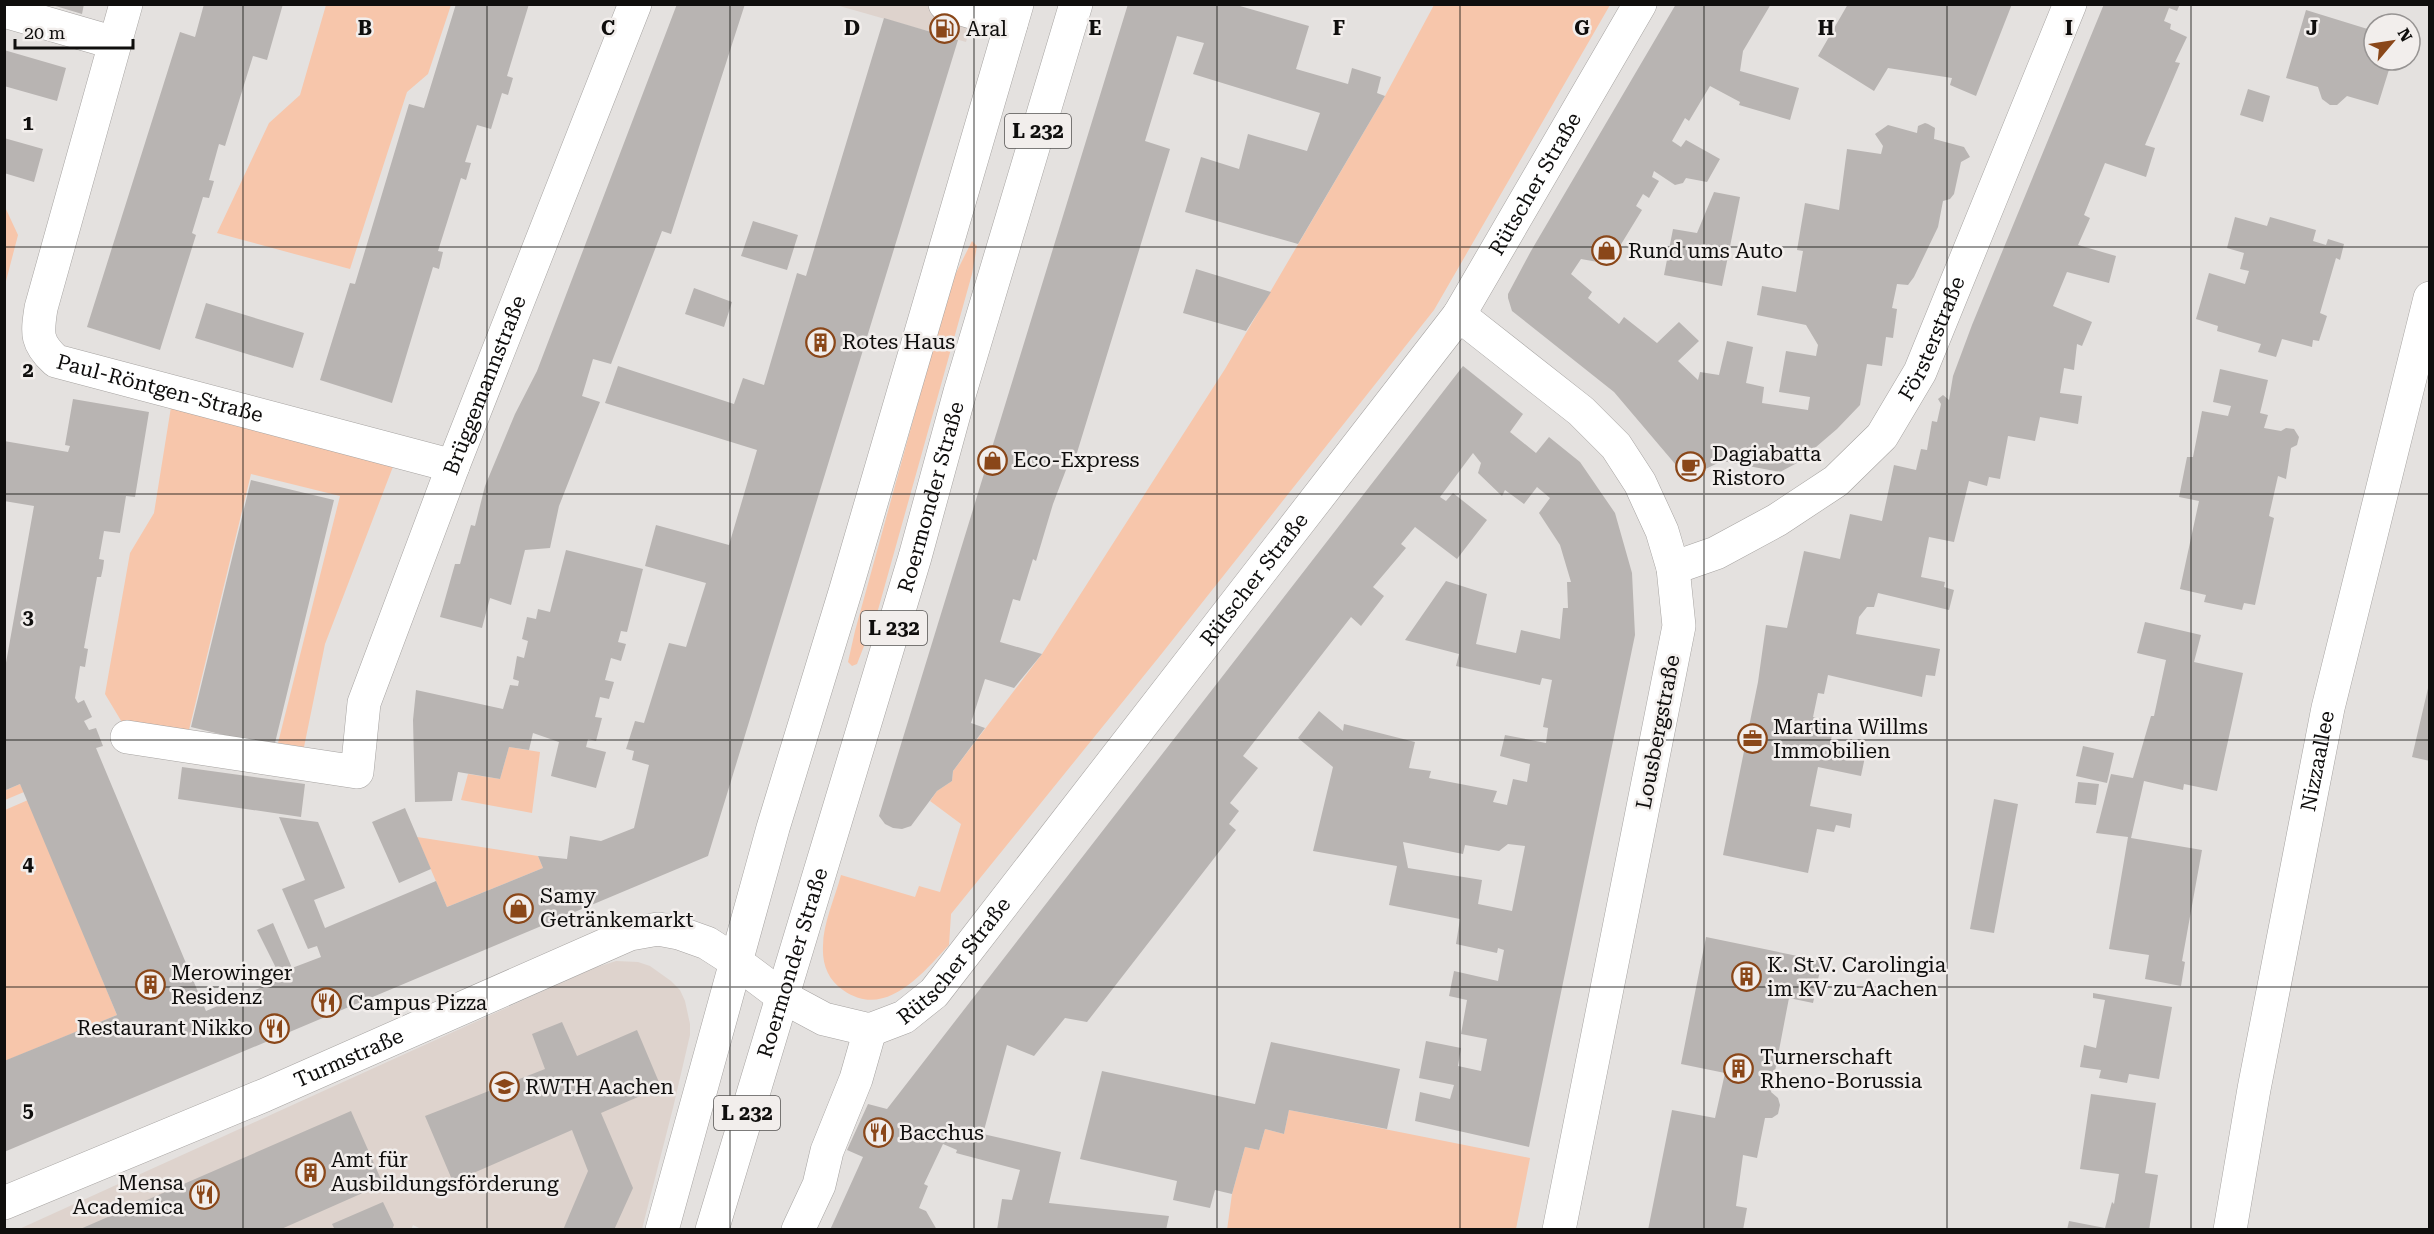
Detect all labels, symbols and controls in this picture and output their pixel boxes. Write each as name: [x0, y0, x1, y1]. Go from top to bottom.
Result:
scale bar: [15, 12, 134, 50]
north arrow: [2362, 12, 2422, 72]
fuel station icon: Aral: [929, 13, 961, 45]
text: B: [358, 16, 372, 40]
text: C: [601, 16, 615, 40]
text: D: [844, 16, 860, 40]
text: E: [1089, 16, 1102, 40]
text: F: [1333, 16, 1345, 40]
text: G: [1574, 16, 1590, 40]
text: H: [1818, 16, 1834, 40]
text: I: [2065, 16, 2073, 40]
text: J: [2306, 16, 2318, 40]
place label: Aral: [966, 17, 1007, 41]
text: 20 m: [24, 22, 65, 43]
text: N: [2393, 25, 2416, 45]
street label: Rütscher Straße: [1484, 108, 1586, 260]
text: 1: [22, 111, 34, 135]
road number: L 232: [1005, 114, 1071, 148]
shop icon: Rund ums Auto: [1591, 235, 1623, 267]
place label: Rund ums Auto: [1628, 239, 1783, 263]
street label: Försterstraße: [1894, 273, 1970, 405]
street label: Brüggemannstraße: [439, 292, 531, 478]
building icon: Rotes Haus: [805, 326, 837, 358]
place label: Rotes Haus: [842, 330, 955, 354]
street label: Paul-Röntgen-Straße: [54, 350, 266, 427]
text: 2: [22, 358, 34, 382]
street label: Roermonder Straße: [893, 399, 969, 595]
place label: Dagiabatta Ristoro: [1712, 442, 1822, 490]
shop icon: Eco-Express: [976, 444, 1008, 476]
place label: Eco-Express: [1013, 448, 1140, 472]
cafe icon: Dagiabatta Ristoro: [1675, 450, 1707, 482]
street label: Rütscher Straße: [1195, 508, 1313, 650]
text: 3: [22, 605, 34, 629]
road number: L 232: [861, 611, 927, 645]
street label: Lousbergstraße: [1631, 653, 1685, 811]
street label: Nizzaallee: [2296, 709, 2339, 814]
place label: Martina Willms Immobilien: [1773, 715, 1928, 763]
office icon: Martina Willms Immobilien: [1736, 723, 1768, 755]
text: 4: [22, 852, 34, 876]
street label: Roermonder Straße: [753, 865, 833, 1061]
place label: Samy Getränkemarkt: [540, 884, 694, 932]
shop icon: Samy Getränkemarkt: [503, 892, 535, 924]
street label: Rütscher Straße: [893, 893, 1016, 1030]
place label: K. St.V. Carolingia im KV zu Aachen: [1767, 953, 1947, 1001]
place label: Merowinger Residenz: [171, 961, 293, 1009]
building icon: K. St.V. Carolingia im KV zu Aachen: [1730, 961, 1762, 993]
building icon: Merowinger Residenz: [134, 969, 166, 1001]
restaurant icon: Campus Pizza: [311, 987, 343, 1019]
place label: Campus Pizza: [348, 991, 488, 1015]
restaurant icon: Restaurant Nikko: [258, 1012, 290, 1044]
place label: Restaurant Nikko: [77, 1016, 253, 1040]
street label: Turmstraße: [290, 1023, 407, 1093]
place label: Turnerschaft Rheno-Borussia: [1760, 1045, 1923, 1093]
building icon: Turnerschaft Rheno-Borussia: [1723, 1053, 1755, 1085]
school or university icon: RWTH Aachen: [488, 1071, 520, 1103]
place label: RWTH Aachen: [525, 1075, 674, 1099]
road number: L 232: [714, 1096, 780, 1130]
text: 5: [22, 1098, 34, 1122]
restaurant icon: Bacchus: [862, 1117, 894, 1149]
place label: Bacchus: [899, 1121, 984, 1145]
place label: Amt für Ausbildungsförderung: [331, 1148, 559, 1196]
building icon: Amt für Ausbildungsförderung: [294, 1156, 326, 1188]
place label: Mensa Academica: [72, 1171, 185, 1219]
restaurant icon: Mensa Academica: [189, 1179, 221, 1211]

